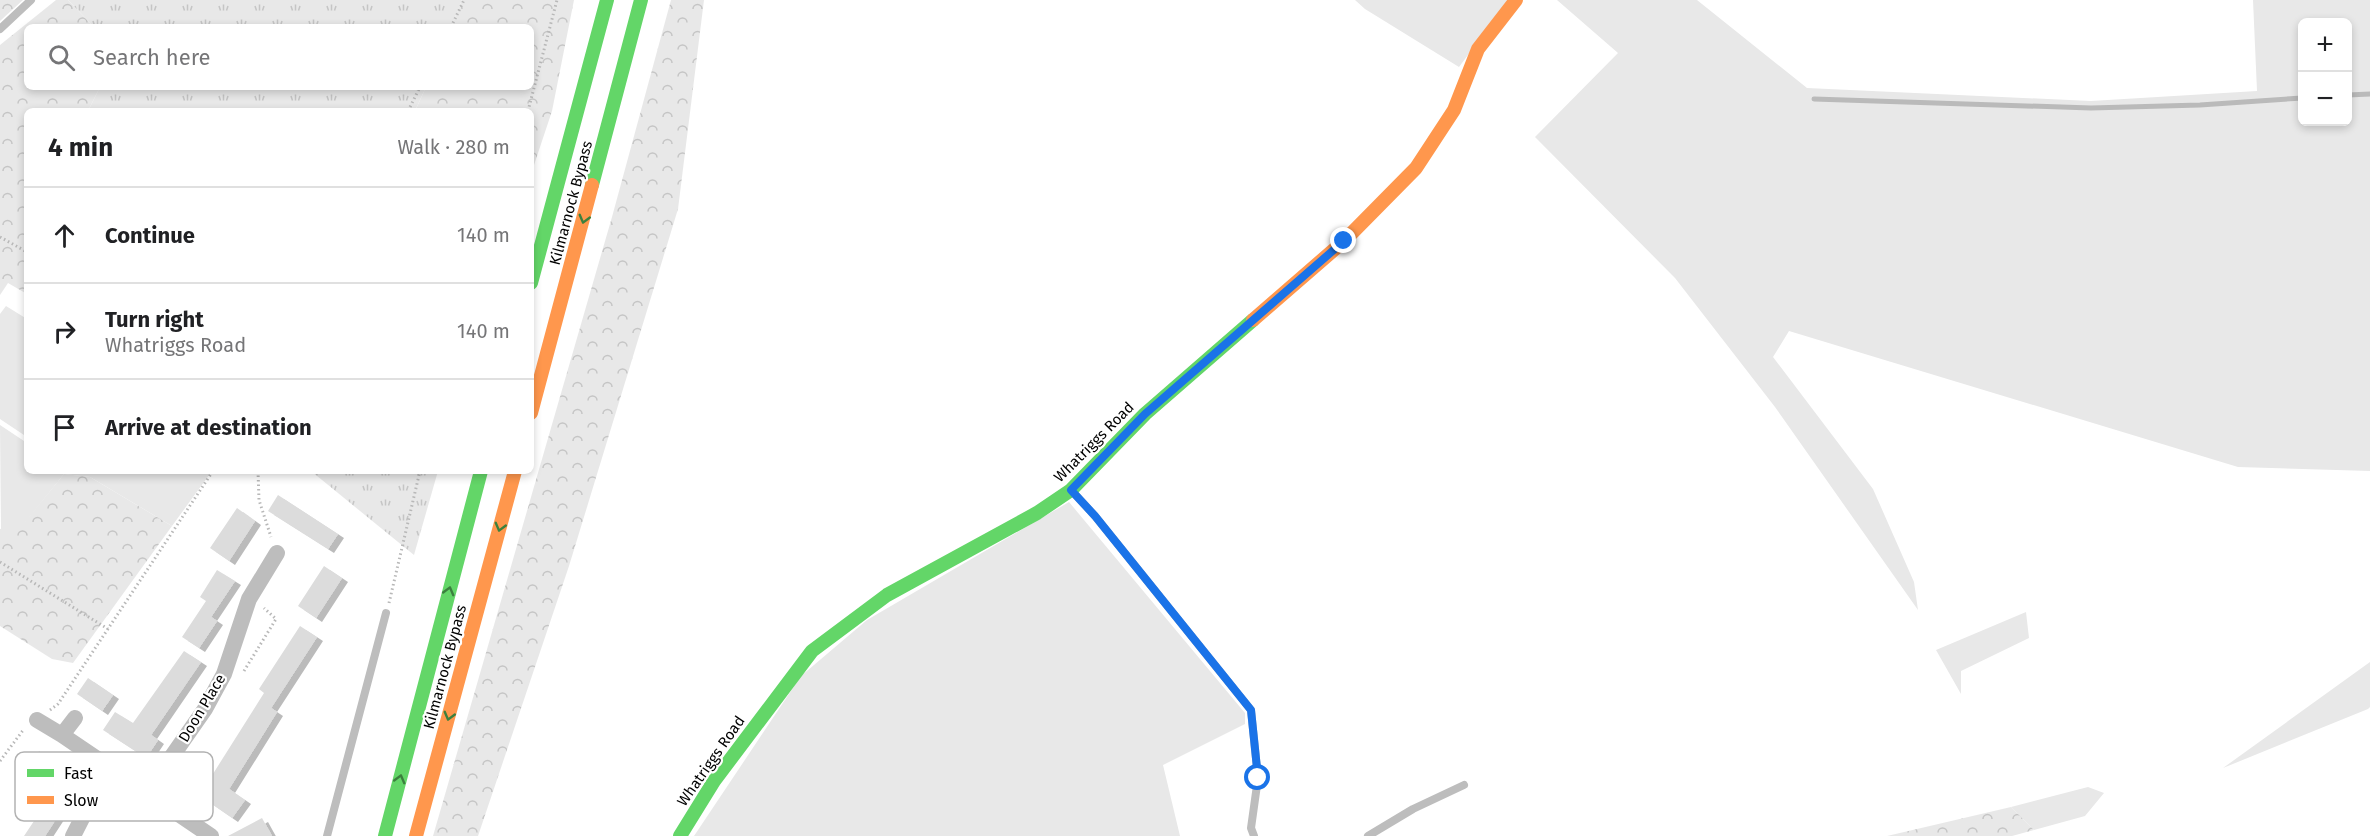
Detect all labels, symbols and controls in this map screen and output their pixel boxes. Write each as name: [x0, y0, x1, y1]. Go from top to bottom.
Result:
map controls: [2298, 18, 2352, 126]
button: +: [2298, 18, 2352, 72]
search box: [24, 24, 534, 90]
icon: search: [45, 41, 78, 74]
text: Search here: [93, 44, 211, 71]
button: −: [2298, 72, 2352, 126]
text: 4 min: [48, 132, 113, 163]
text: Walk · 280 m: [397, 135, 510, 159]
street label: Kilmarnock Bypass: [546, 139, 596, 267]
one-way arrow: [579, 213, 591, 224]
icon: ahead: [48, 219, 81, 252]
text: Continue: [105, 222, 195, 249]
text: 140 m: [457, 223, 510, 247]
route end: [1330, 227, 1356, 253]
text: Turn right: [105, 306, 204, 333]
icon: right: [48, 315, 81, 348]
text: 140 m: [457, 319, 510, 343]
text: Whatriggs Road: [105, 333, 246, 357]
street label: Whatriggs Road: [1050, 398, 1138, 486]
icon: arrive: [48, 411, 81, 444]
text: Arrive at destination: [105, 414, 312, 441]
one-way arrow: [495, 522, 507, 532]
one-way arrow: [442, 586, 455, 596]
street label: Kilmarnock Bypass: [420, 603, 470, 731]
street label: Doon Place: [175, 671, 229, 745]
one-way arrow: [444, 710, 456, 720]
street label: Whatriggs Road: [673, 712, 749, 810]
legend: [15, 752, 213, 821]
text: Fast: [64, 764, 93, 783]
route start: [1244, 764, 1270, 790]
one-way arrow: [392, 775, 405, 785]
text: Slow: [64, 791, 99, 810]

